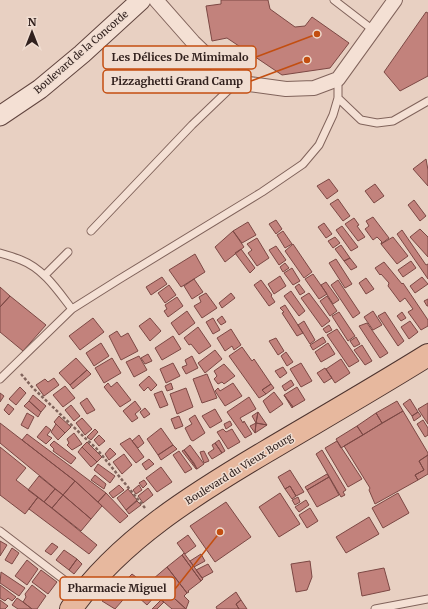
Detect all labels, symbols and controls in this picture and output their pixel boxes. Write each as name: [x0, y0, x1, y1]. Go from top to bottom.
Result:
street label: Boulevard de la Concorde: [31, 8, 131, 96]
north arrow: [12, 12, 52, 52]
text: N: [28, 15, 37, 29]
callout: Les Délices De Mimimalo: [103, 46, 256, 69]
text: Les Délices De Mimimalo: [111, 50, 249, 64]
callout: Pizzaghetti Grand Camp: [103, 70, 251, 93]
text: Pizzaghetti Grand Camp: [111, 74, 243, 88]
street label: Boulevard du Vieux Bourg: [183, 430, 295, 508]
callout: Pharmacie Miguel: [60, 577, 175, 600]
text: Pharmacie Miguel: [67, 581, 167, 595]

